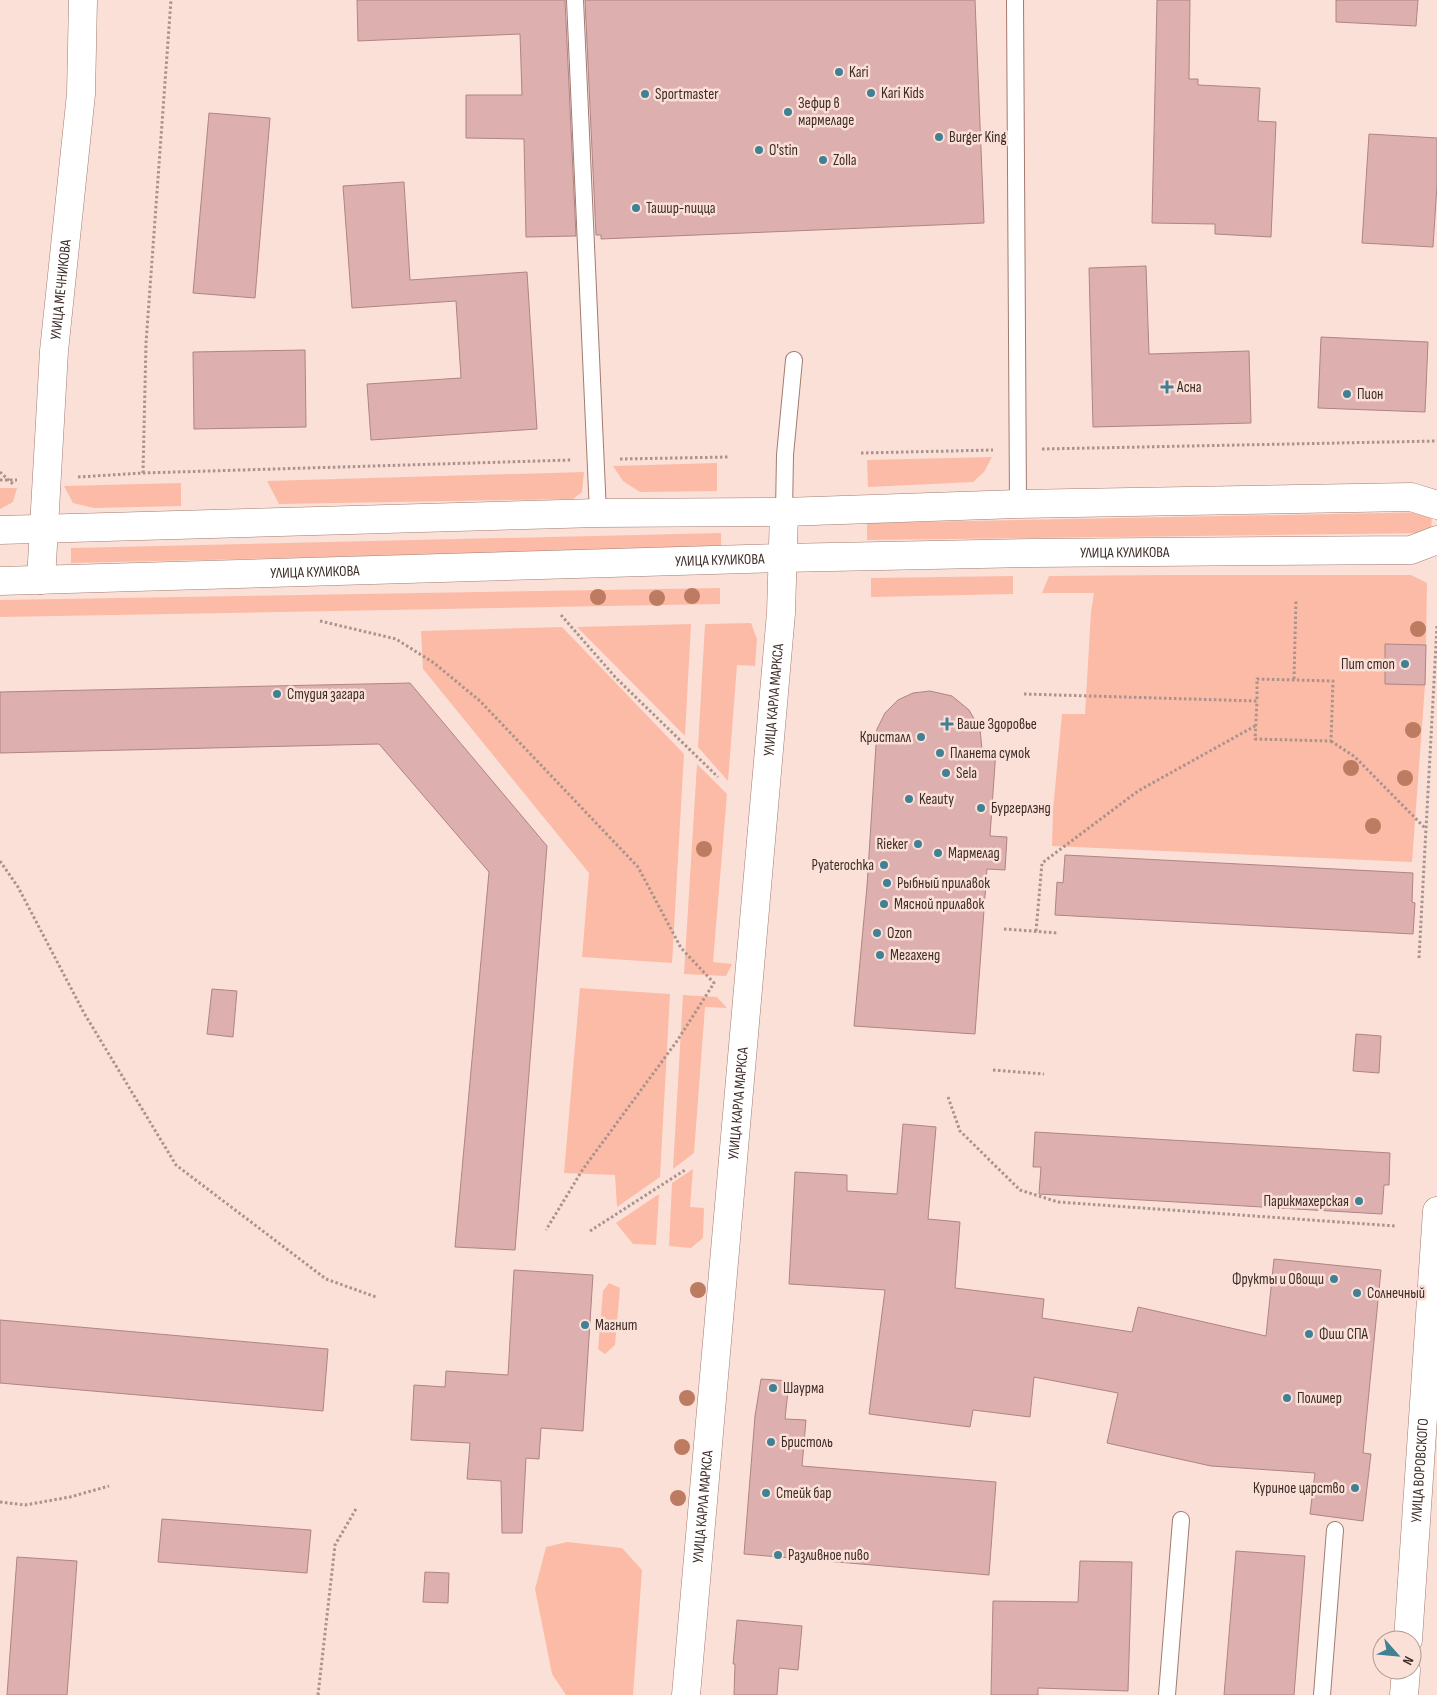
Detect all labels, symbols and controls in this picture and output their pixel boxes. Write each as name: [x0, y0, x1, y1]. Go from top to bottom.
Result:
place label: Kari: [849, 63, 869, 82]
marker: Kari: [833, 66, 845, 78]
place label: Kari Kids: [881, 84, 924, 103]
place label: Sportmaster: [655, 85, 719, 104]
marker: Kari Kids: [865, 87, 877, 99]
marker: Sportmaster: [639, 88, 651, 100]
place label: Зефир в мармеладе: [798, 94, 854, 130]
marker: Зефир в мармеладе: [782, 106, 794, 118]
place label: Burger King: [949, 128, 1007, 147]
marker: Burger King: [933, 131, 945, 143]
place label: O'stin: [769, 141, 798, 160]
marker: O'stin: [753, 144, 765, 156]
place label: Zolla: [833, 151, 857, 170]
marker: Zolla: [817, 154, 829, 166]
place label: Ташир-пицца: [646, 199, 716, 218]
marker: Ташир-пицца: [630, 202, 642, 214]
street label: УЛИЦА МЕЧНИКОВА: [46, 238, 76, 341]
place label: Асна: [1176, 378, 1202, 397]
marker: Асна: [1161, 381, 1173, 393]
place label: Пион: [1357, 385, 1383, 404]
marker: Пион: [1341, 388, 1353, 400]
street label: УЛИЦА КУЛИКОВА: [1080, 543, 1170, 563]
street label: УЛИЦА КУЛИКОВА: [675, 550, 765, 571]
street label: УЛИЦА КУЛИКОВА: [270, 561, 360, 583]
street label: УЛИЦА КАРЛА МАРКСА: [759, 642, 788, 757]
place label: Пит стоп: [1341, 655, 1395, 674]
marker: Пит стоп: [1399, 658, 1411, 670]
place label: Студия загара: [287, 685, 365, 704]
marker: Студия загара: [271, 688, 283, 700]
place label: Ваше Здоровье: [957, 715, 1037, 734]
marker: Ваше Здоровье: [941, 718, 953, 730]
place label: Кристалл: [860, 728, 912, 747]
marker: Кристалл: [915, 731, 927, 743]
place label: Планета сумок: [950, 744, 1030, 763]
marker: Планета сумок: [934, 747, 946, 759]
place label: Sela: [956, 764, 977, 783]
marker: Sela: [940, 767, 952, 779]
place label: Keauty: [919, 790, 954, 809]
marker: Keauty: [903, 793, 915, 805]
place label: Бургерлэнд: [991, 799, 1051, 818]
marker: Бургерлэнд: [975, 802, 987, 814]
place label: Rieker: [876, 835, 909, 854]
marker: Rieker: [912, 838, 924, 850]
place label: Мармелад: [948, 844, 1000, 863]
marker: Мармелад: [932, 847, 944, 859]
place label: Pyaterochka: [811, 856, 874, 875]
marker: Pyaterochka: [878, 859, 890, 871]
place label: Рыбный прилавок: [897, 874, 990, 893]
marker: Рыбный прилавок: [881, 877, 893, 889]
place label: Мясной прилавок: [894, 895, 984, 914]
marker: Мясной прилавок: [878, 898, 890, 910]
place label: Ozon: [887, 924, 912, 943]
marker: Ozon: [871, 927, 883, 939]
place label: Мегахенд: [890, 946, 940, 965]
marker: Мегахенд: [874, 949, 886, 961]
street label: УЛИЦА КАРЛА МАРКСА: [724, 1046, 753, 1160]
place label: Парикмахерская: [1264, 1192, 1349, 1211]
marker: Парикмахерская: [1353, 1195, 1365, 1207]
place label: Фрукты и Овощи: [1232, 1270, 1324, 1289]
marker: Фрукты и Овощи: [1328, 1273, 1340, 1285]
place label: Солнечный: [1367, 1284, 1425, 1303]
marker: Солнечный: [1351, 1287, 1363, 1299]
place label: Магнит: [595, 1316, 637, 1335]
marker: Магнит: [579, 1319, 591, 1331]
place label: Фиш СПА: [1319, 1325, 1369, 1344]
marker: Фиш СПА: [1303, 1328, 1315, 1340]
place label: Шаурма: [783, 1379, 824, 1398]
marker: Шаурма: [767, 1382, 779, 1394]
place label: Полимер: [1297, 1389, 1342, 1408]
marker: Полимер: [1281, 1392, 1293, 1404]
street label: УЛИЦА ВОРОВСКОГО: [1407, 1418, 1433, 1523]
place label: Бристоль: [781, 1433, 833, 1452]
marker: Бристоль: [765, 1436, 777, 1448]
street label: УЛИЦА КАРЛА МАРКСА: [689, 1449, 717, 1564]
place label: Куриное царство: [1253, 1479, 1345, 1498]
marker: Куриное царство: [1349, 1482, 1361, 1494]
place label: Стейк бар: [776, 1484, 831, 1503]
marker: Стейк бар: [760, 1487, 772, 1499]
place label: Разливное пиво: [788, 1546, 869, 1565]
marker: Разливное пиво: [772, 1549, 784, 1561]
north arrow: [1372, 1630, 1422, 1680]
text: N: [1399, 1653, 1417, 1668]

